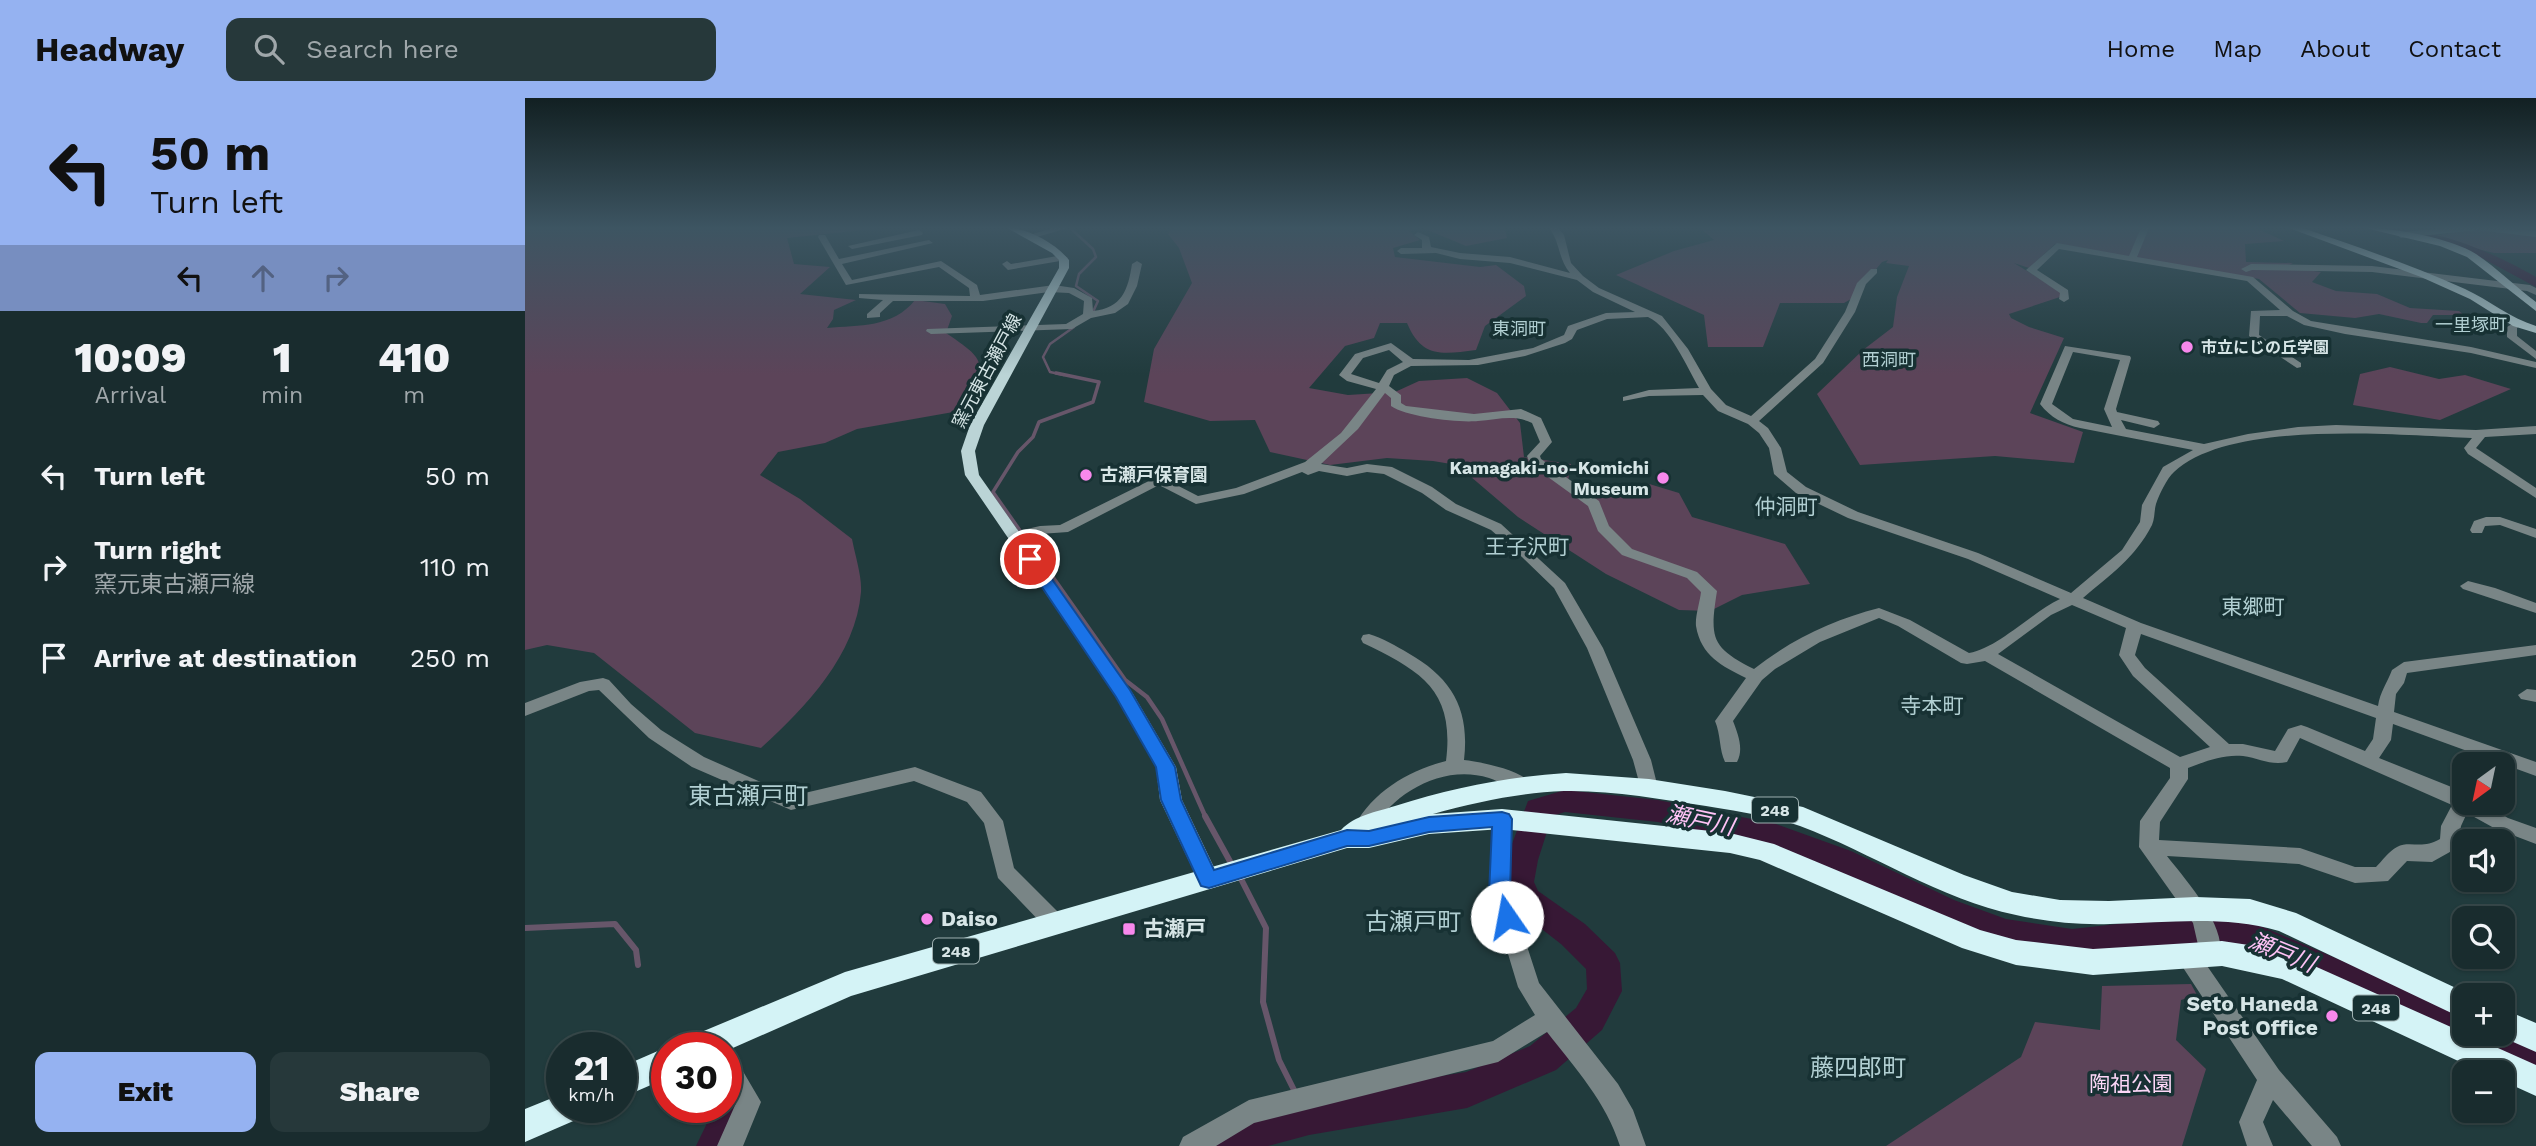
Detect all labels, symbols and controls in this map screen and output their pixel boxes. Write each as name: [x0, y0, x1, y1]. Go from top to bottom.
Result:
search box: [226, 18, 716, 81]
text: Headway: [35, 30, 184, 69]
icon: search: [250, 30, 288, 68]
text: Search here: [306, 34, 459, 64]
text: Home: [2107, 35, 2175, 63]
text: Map: [2213, 35, 2262, 63]
text: About: [2300, 35, 2370, 63]
text: Contact: [2408, 35, 2501, 63]
text: 50 m: [150, 124, 270, 182]
icon: left: [35, 126, 126, 217]
text: Turn left: [150, 183, 283, 221]
icon: left: [171, 259, 209, 297]
icon: ahead: [244, 259, 282, 297]
icon: right: [317, 259, 355, 297]
street label: 窯元東古瀬戸線: [948, 310, 1025, 431]
district label: 一里塚町: [2435, 314, 2507, 335]
district label: 東洞町: [1492, 318, 1546, 339]
text: 10:09: [75, 333, 187, 382]
text: 1: [273, 333, 292, 382]
text: 410: [378, 333, 450, 382]
place label: 市立にじの丘学園: [2201, 338, 2329, 357]
marker: 市立にじの丘学園: [2179, 339, 2195, 355]
district label: 西洞町: [1862, 349, 1916, 370]
text: Arrival: [95, 382, 166, 409]
text: min: [261, 382, 303, 409]
text: m: [403, 382, 425, 409]
icon: left: [35, 457, 73, 495]
place label: Kamagaki-no-Komichi Museum: [1450, 457, 1649, 499]
text: Turn left: [94, 461, 205, 491]
text: 50 m: [425, 461, 490, 491]
place label: 古瀬戸保育園: [1100, 464, 1208, 485]
marker: 古瀬戸保育園: [1078, 467, 1094, 483]
marker: Kamagaki-no-Komichi Museum: [1655, 470, 1671, 486]
district label: 仲洞町: [1755, 494, 1818, 519]
pin: [1000, 529, 1060, 589]
district label: 王子沢町: [1485, 534, 1569, 559]
text: Turn right: [94, 535, 221, 565]
icon: arrive: [1011, 540, 1049, 578]
icon: right: [35, 548, 73, 586]
text: 110 m: [420, 552, 490, 582]
text: 窯元東古瀬戸線: [94, 571, 255, 598]
district label: 東郷町: [2222, 594, 2285, 619]
icon: arrive: [35, 639, 73, 677]
text: Arrive at destination: [94, 643, 357, 673]
text: 250 m: [410, 643, 490, 673]
district label: 寺本町: [1901, 693, 1964, 718]
north arrow: [2452, 752, 2515, 816]
map controls: [2452, 752, 2515, 1123]
district label: 東古瀬戸町: [688, 782, 808, 810]
road number: 248: [1752, 797, 1798, 822]
water label: 瀬戸川: [1663, 800, 1739, 841]
button: sound: [2452, 829, 2515, 892]
position arrow: [1470, 880, 1544, 954]
place label: Daiso: [941, 906, 998, 931]
button: search: [2452, 906, 2515, 969]
district label: 古瀬戸町: [1365, 908, 1461, 936]
marker: Daiso: [919, 911, 935, 927]
place label: 古瀬戸: [1143, 916, 1206, 941]
marker: 古瀬戸: [1121, 921, 1137, 937]
water label: 瀬戸川: [2245, 927, 2322, 979]
road number: 248: [933, 938, 979, 964]
button: +: [2452, 983, 2515, 1046]
place label: Seto Haneda Post Office: [2186, 991, 2319, 1040]
road number: 248: [2353, 996, 2399, 1020]
marker: Seto Haneda Post Office: [2324, 1008, 2340, 1024]
speed limit sign: 30: [651, 1032, 742, 1123]
text: 21: [574, 1047, 609, 1089]
button: Exit: [35, 1052, 256, 1132]
button: Share: [270, 1052, 490, 1132]
district label: 藤四郎町: [1810, 1054, 1906, 1082]
button: −: [2452, 1060, 2515, 1123]
park label: 陶祖公園: [2089, 1071, 2173, 1096]
text: km/h: [568, 1084, 615, 1105]

